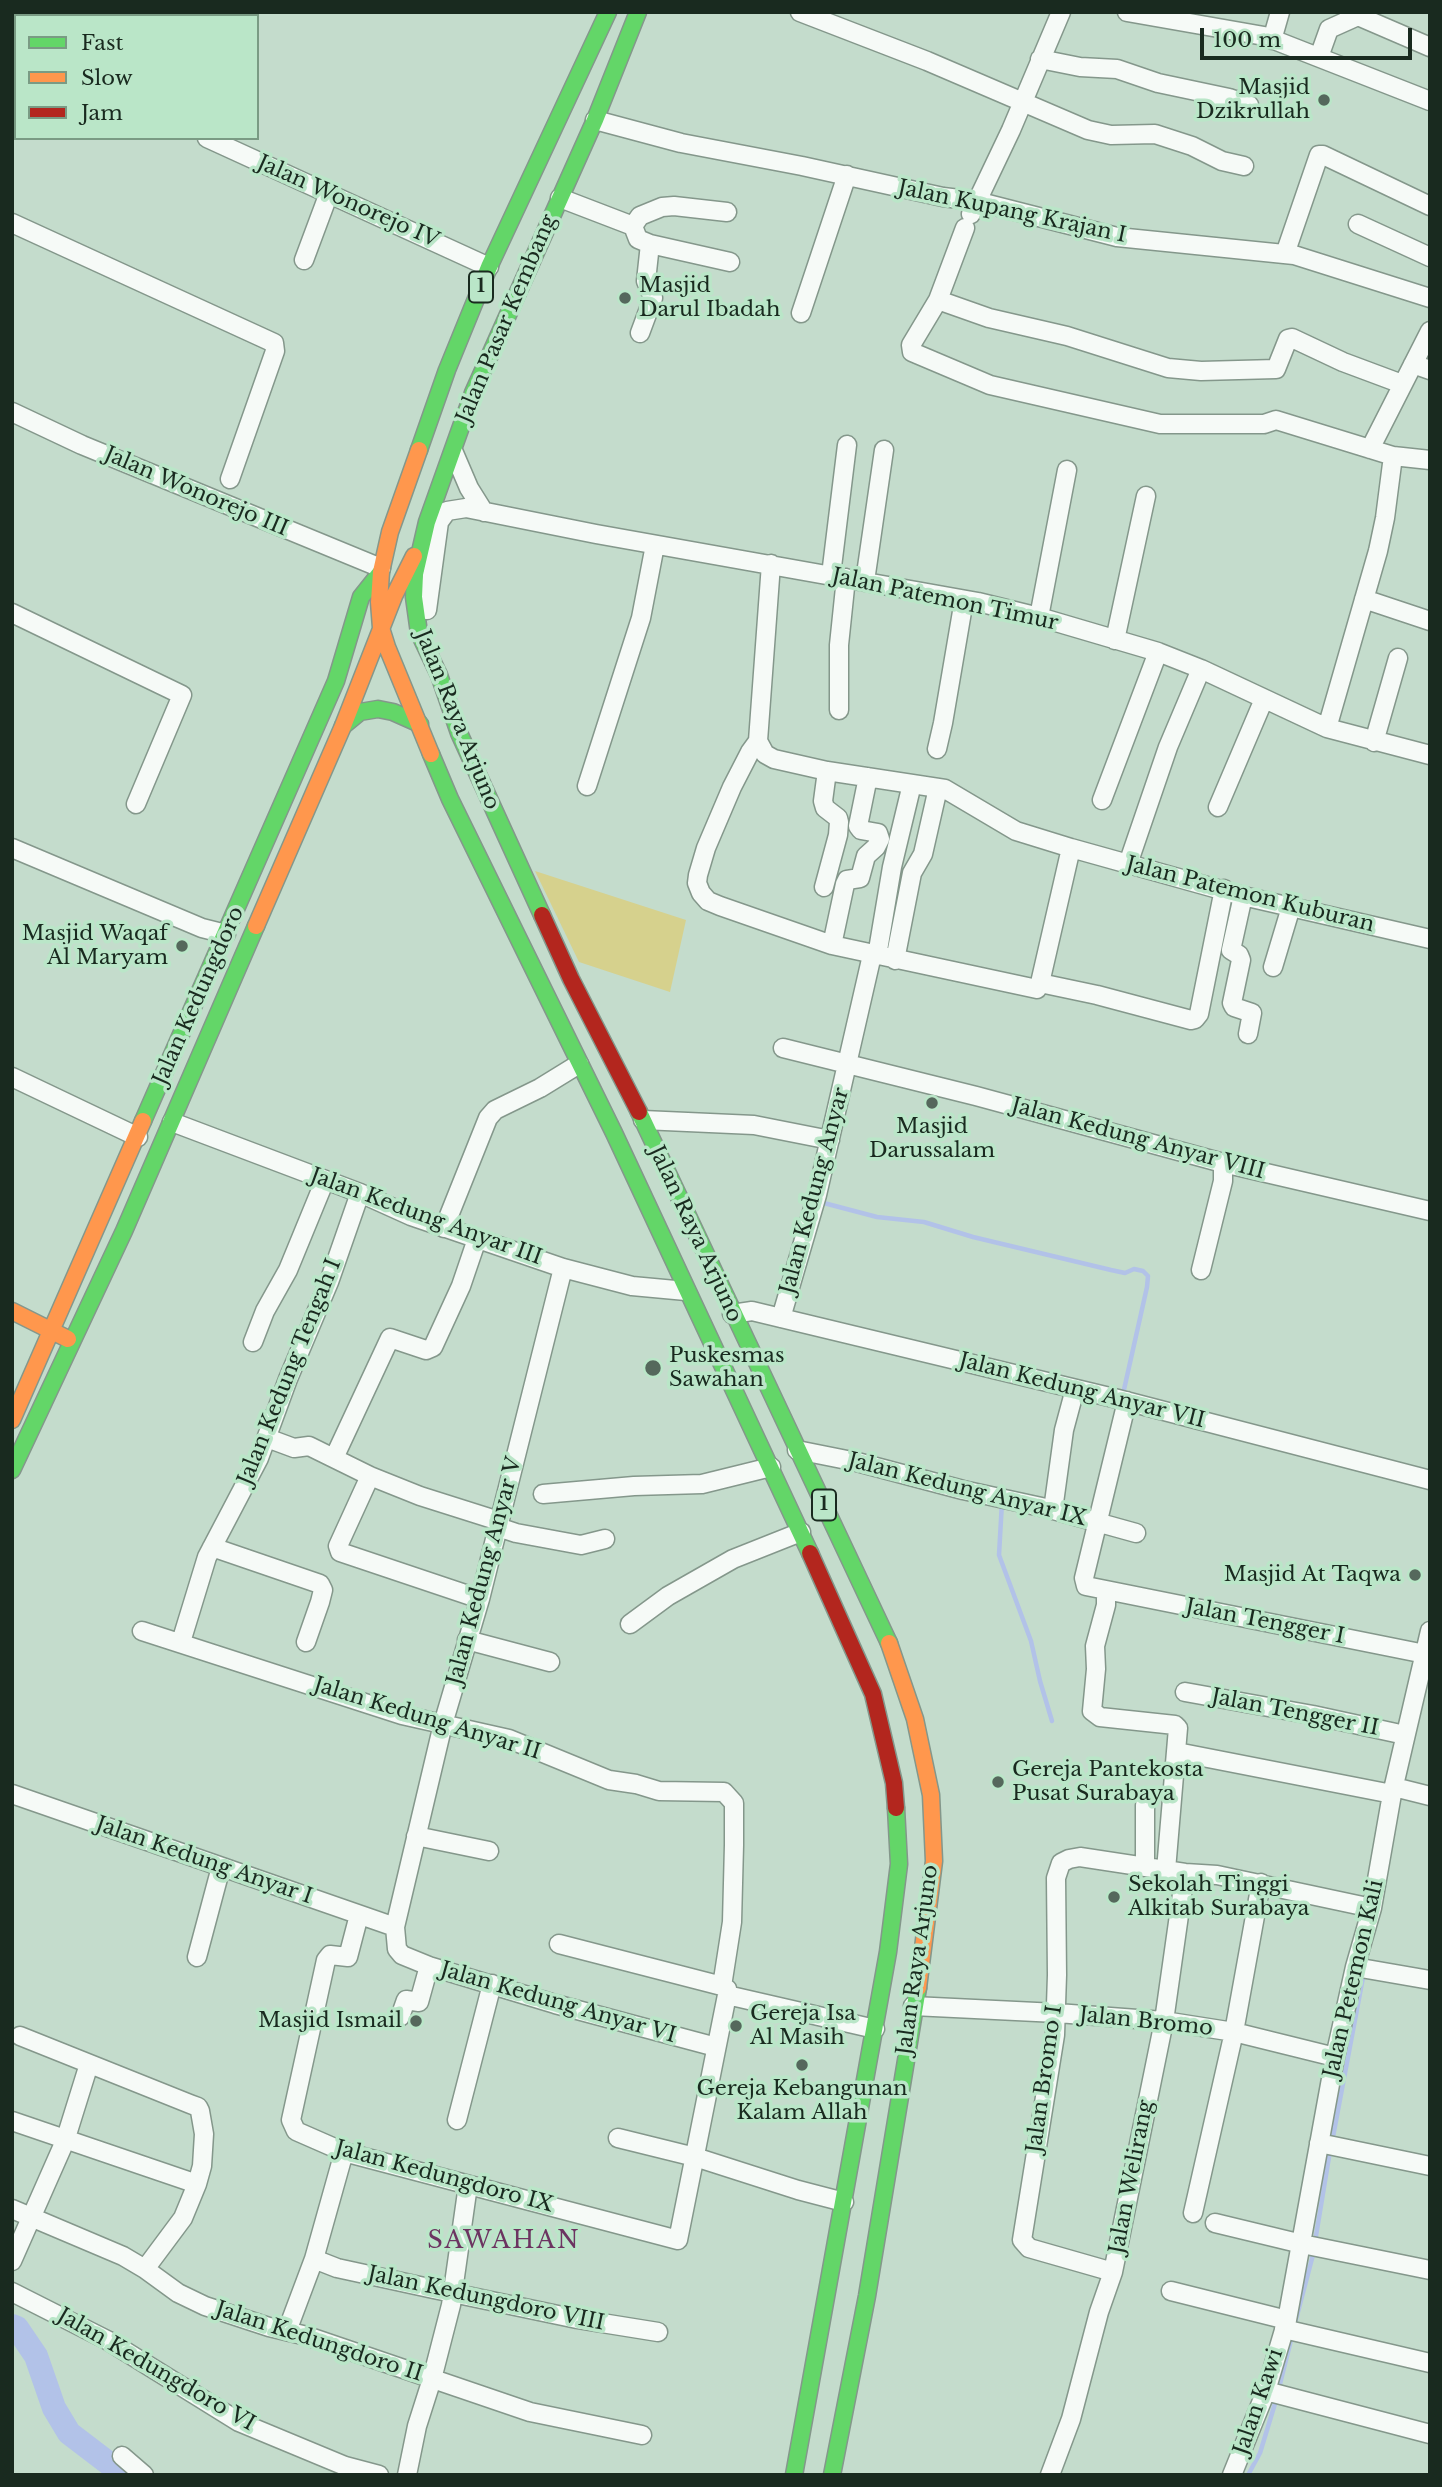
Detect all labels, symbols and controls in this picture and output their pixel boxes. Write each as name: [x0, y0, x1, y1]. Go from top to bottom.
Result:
legend: [14, 14, 259, 140]
scale bar: [1204, 14, 1416, 58]
text: 100 m: [1213, 27, 1281, 53]
text: Fast: [81, 30, 123, 56]
text: Slow: [81, 65, 133, 91]
place label: Masjid Dzikrullah: [1196, 75, 1310, 125]
marker: Masjid Dzikrullah: [1316, 92, 1332, 108]
text: Jam: [81, 100, 123, 126]
street label: Jalan Wonorejo IV: [253, 151, 443, 253]
street label: Jalan Kupang Krajan I: [896, 175, 1128, 249]
street label: Jalan Pasar Kembang: [452, 211, 562, 427]
road number: 1: [469, 272, 493, 302]
place label: Masjid Darul Ibadah: [639, 273, 780, 323]
marker: Masjid Darul Ibadah: [617, 290, 633, 306]
street label: Jalan Wonorejo III: [100, 442, 292, 542]
street label: Jalan Patemon Timur: [830, 564, 1060, 636]
street label: Jalan Raya Arjuno: [409, 626, 505, 814]
street label: Jalan Patemon Kuburan: [1123, 852, 1377, 938]
street label: Jalan Kedungdoro: [148, 903, 250, 1089]
place label: Masjid Waqaf Al Maryam: [22, 921, 168, 971]
marker: Masjid Waqaf Al Maryam: [174, 938, 190, 954]
street label: Jalan Kedung Anyar: [775, 1085, 855, 1297]
street label: Jalan Kedung Anyar VIII: [1009, 1093, 1267, 1185]
marker: Masjid Darussalam: [924, 1095, 940, 1111]
place label: Masjid Darussalam: [869, 1114, 995, 1164]
street label: Jalan Raya Arjuno: [643, 1142, 747, 1326]
street label: Jalan Kedung Anyar III: [307, 1163, 545, 1271]
street label: Jalan Kedung Tengah I: [233, 1255, 347, 1489]
place label: Puskesmas Sawahan: [669, 1343, 784, 1393]
street label: Jalan Kedung Anyar VII: [956, 1348, 1208, 1434]
marker: Puskesmas Sawahan: [643, 1358, 663, 1378]
street label: Jalan Kedung Anyar IX: [845, 1448, 1089, 1532]
street label: Jalan Kedung Anyar V: [442, 1454, 528, 1688]
road number: 1: [812, 1490, 836, 1520]
place label: Masjid At Taqwa: [1224, 1562, 1401, 1588]
marker: Masjid At Taqwa: [1407, 1567, 1423, 1583]
street label: Jalan Tengger I: [1184, 1594, 1346, 1650]
street label: Jalan Kedung Anyar II: [310, 1672, 544, 1766]
street label: Jalan Tengger II: [1209, 1684, 1381, 1742]
place label: Gereja Pantekosta Pusat Surabaya: [1012, 1757, 1203, 1807]
marker: Gereja Pantekosta Pusat Surabaya: [990, 1774, 1006, 1790]
street label: Jalan Kedung Anyar I: [92, 1812, 316, 1910]
street label: Jalan Raya Arjuno: [892, 1863, 944, 2057]
place label: Sekolah Tinggi Alkitab Surabaya: [1128, 1872, 1310, 1922]
street label: Jalan Petemon Kali: [1319, 1877, 1389, 2081]
marker: Sekolah Tinggi Alkitab Surabaya: [1106, 1889, 1122, 1905]
street label: Jalan Kedung Anyar VI: [437, 1957, 679, 2049]
place label: Gereja Isa Al Masih: [750, 2001, 856, 2051]
street label: Jalan Bromo: [1078, 2002, 1214, 2042]
street label: Jalan Bromo I: [1022, 2004, 1068, 2154]
place label: Masjid Ismail: [258, 2008, 402, 2034]
marker: Masjid Ismail: [408, 2013, 424, 2029]
marker: Gereja Isa Al Masih: [728, 2018, 744, 2034]
marker: Gereja Kebangunan Kalam Allah: [794, 2057, 810, 2073]
place label: Gereja Kebangunan Kalam Allah: [696, 2076, 908, 2126]
street label: Jalan Welirang: [1105, 2098, 1159, 2256]
street label: Jalan Kedungdoro IX: [332, 2136, 556, 2218]
district label: SAWAHAN: [428, 2227, 580, 2255]
street label: Jalan Kedungdoro VIII: [365, 2262, 607, 2336]
street label: Jalan Kedungdoro II: [212, 2297, 426, 2387]
street label: Jalan Kedungdoro VI: [53, 2303, 259, 2437]
street label: Jalan Kawi: [1229, 2346, 1289, 2458]

